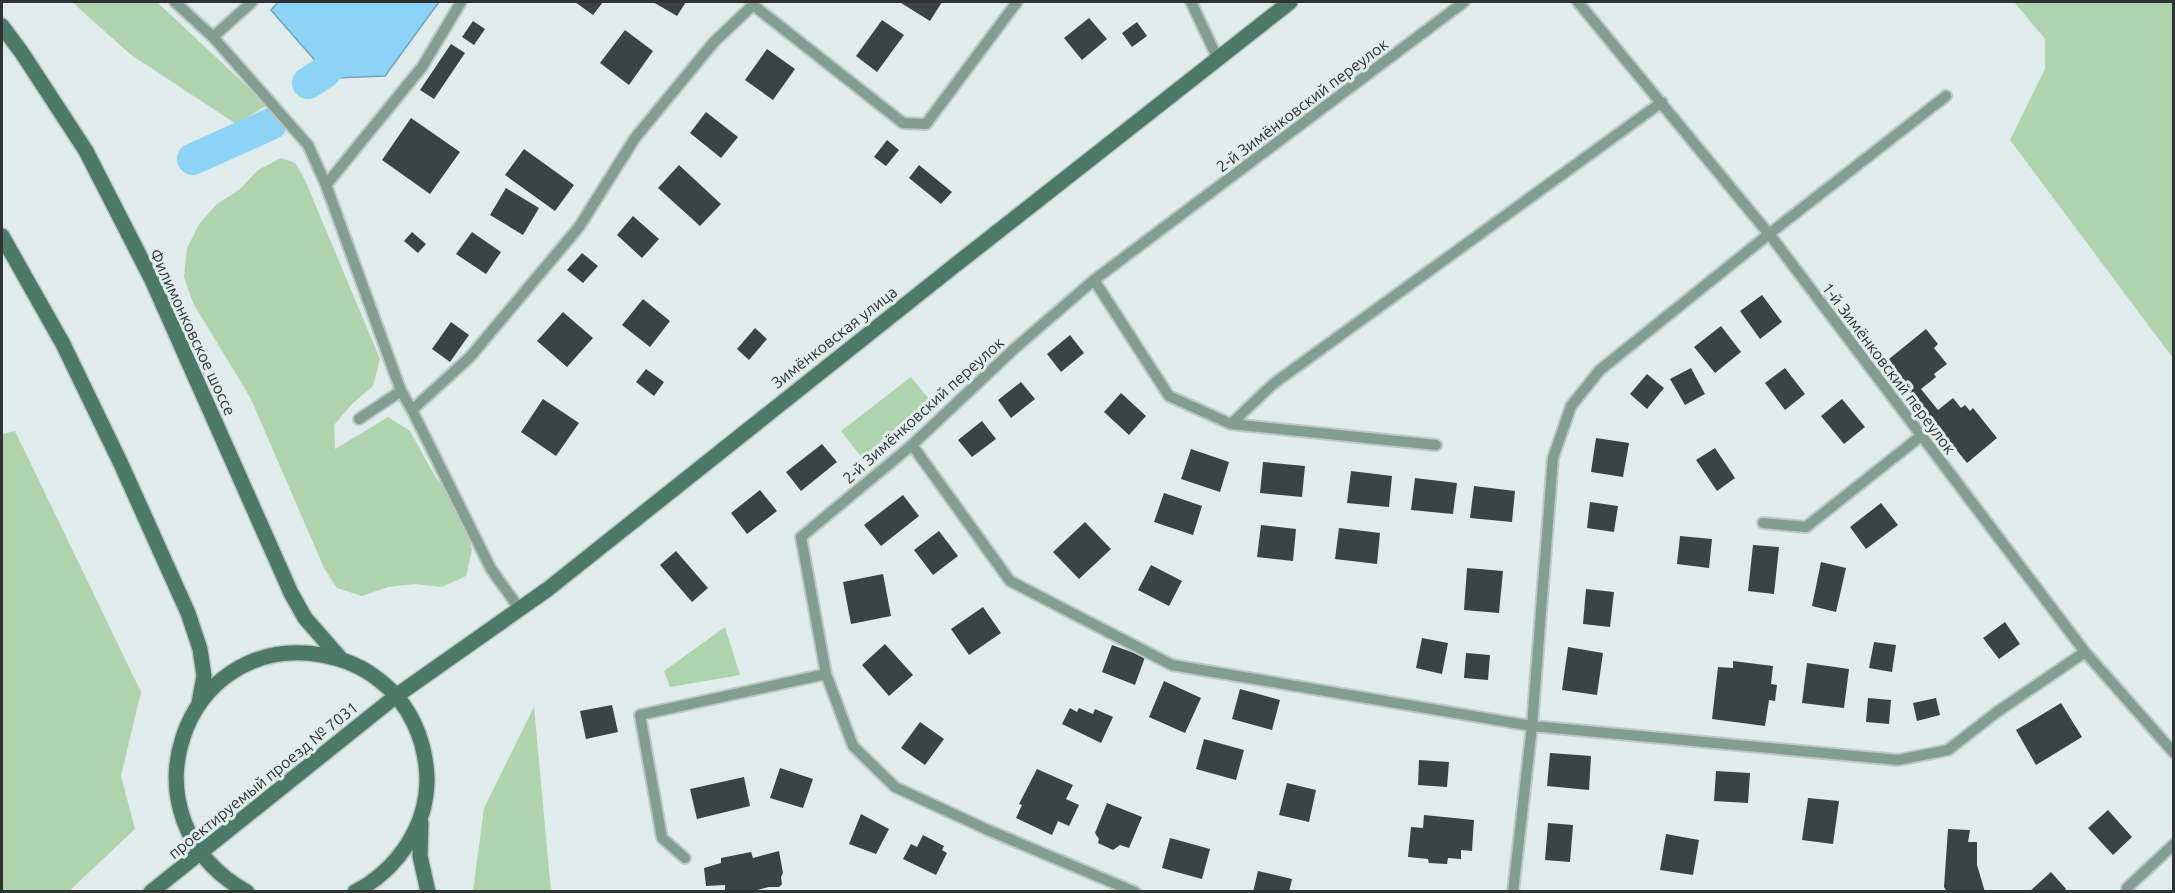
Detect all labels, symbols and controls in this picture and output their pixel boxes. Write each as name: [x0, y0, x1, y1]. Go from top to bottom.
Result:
street label: 2-й Зимёнковский переулок: [1213, 35, 1391, 175]
street label: Филимонковское шоссе: [146, 246, 240, 418]
street label: 1-й Зимёнковский переулок: [1819, 279, 1959, 457]
street label: Зимёнковская улица: [768, 282, 900, 392]
street label: 2-й Зимёнковский переулок: [839, 333, 1007, 487]
street label: проектируемый проезд № 7031: [164, 698, 362, 862]

